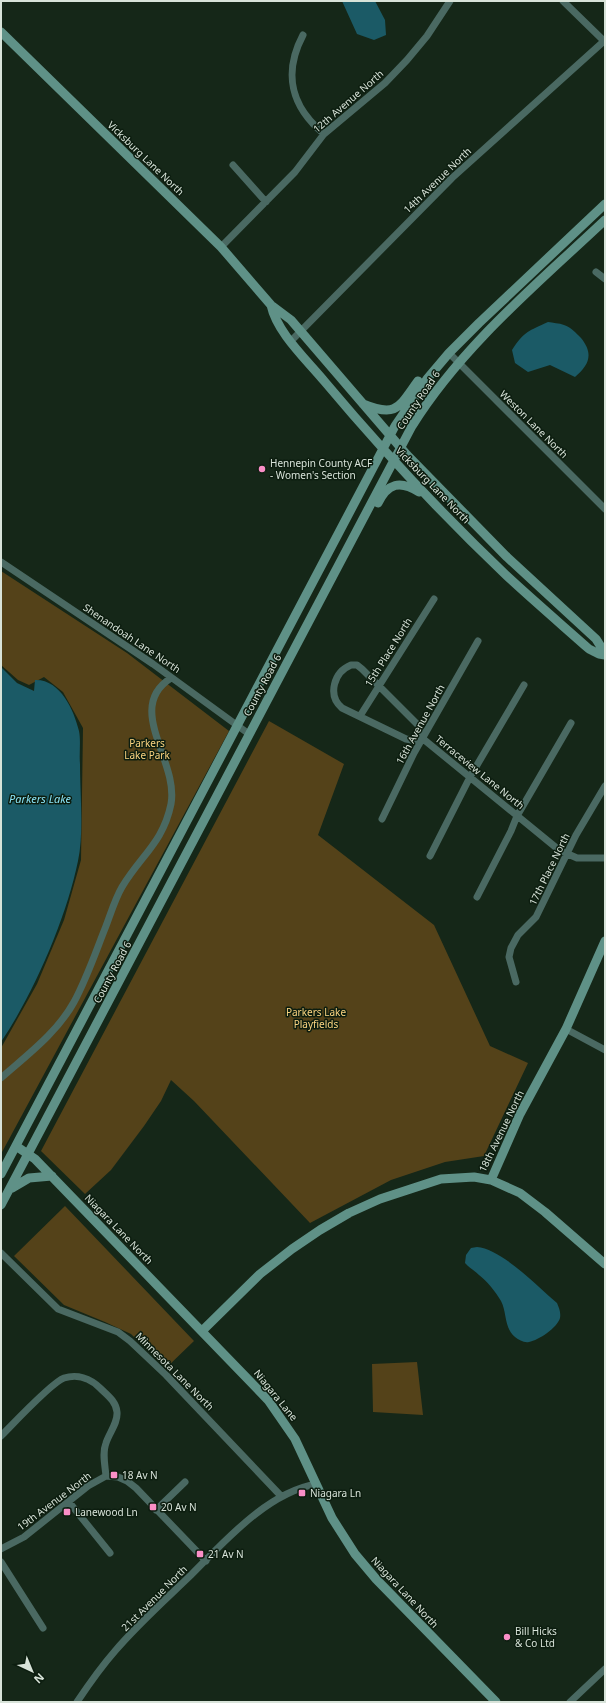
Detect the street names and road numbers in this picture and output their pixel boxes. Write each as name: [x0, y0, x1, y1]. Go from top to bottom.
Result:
street label: 12th Avenue North: [310, 66, 386, 136]
street label: Vicksburg Lane North: [105, 118, 187, 198]
street label: 14th Avenue North: [400, 144, 474, 216]
street label: County Road 6: [393, 368, 443, 432]
street label: Weston Lane North: [497, 387, 571, 461]
street label: Vicksburg Lane North: [393, 444, 473, 526]
street label: Shenandoah Lane North: [81, 600, 183, 676]
street label: 15th Place North: [361, 615, 415, 689]
street label: County Road 6: [240, 651, 284, 718]
street label: 16th Avenue North: [392, 682, 448, 766]
street label: Terraceview Lane North: [433, 732, 527, 812]
street label: 17th Place North: [525, 831, 573, 907]
street label: County Road 6: [90, 938, 134, 1005]
street label: 18th Avenue North: [475, 1088, 527, 1174]
street label: Niagara Lane North: [82, 1191, 156, 1267]
street label: Minnesota Lane North: [133, 1329, 217, 1413]
street label: Niagara Lane: [251, 1366, 301, 1424]
street label: 19th Avenue North: [14, 1469, 94, 1533]
street label: Niagara Lane North: [368, 1553, 442, 1631]
street label: 21st Avenue North: [118, 1562, 190, 1634]

